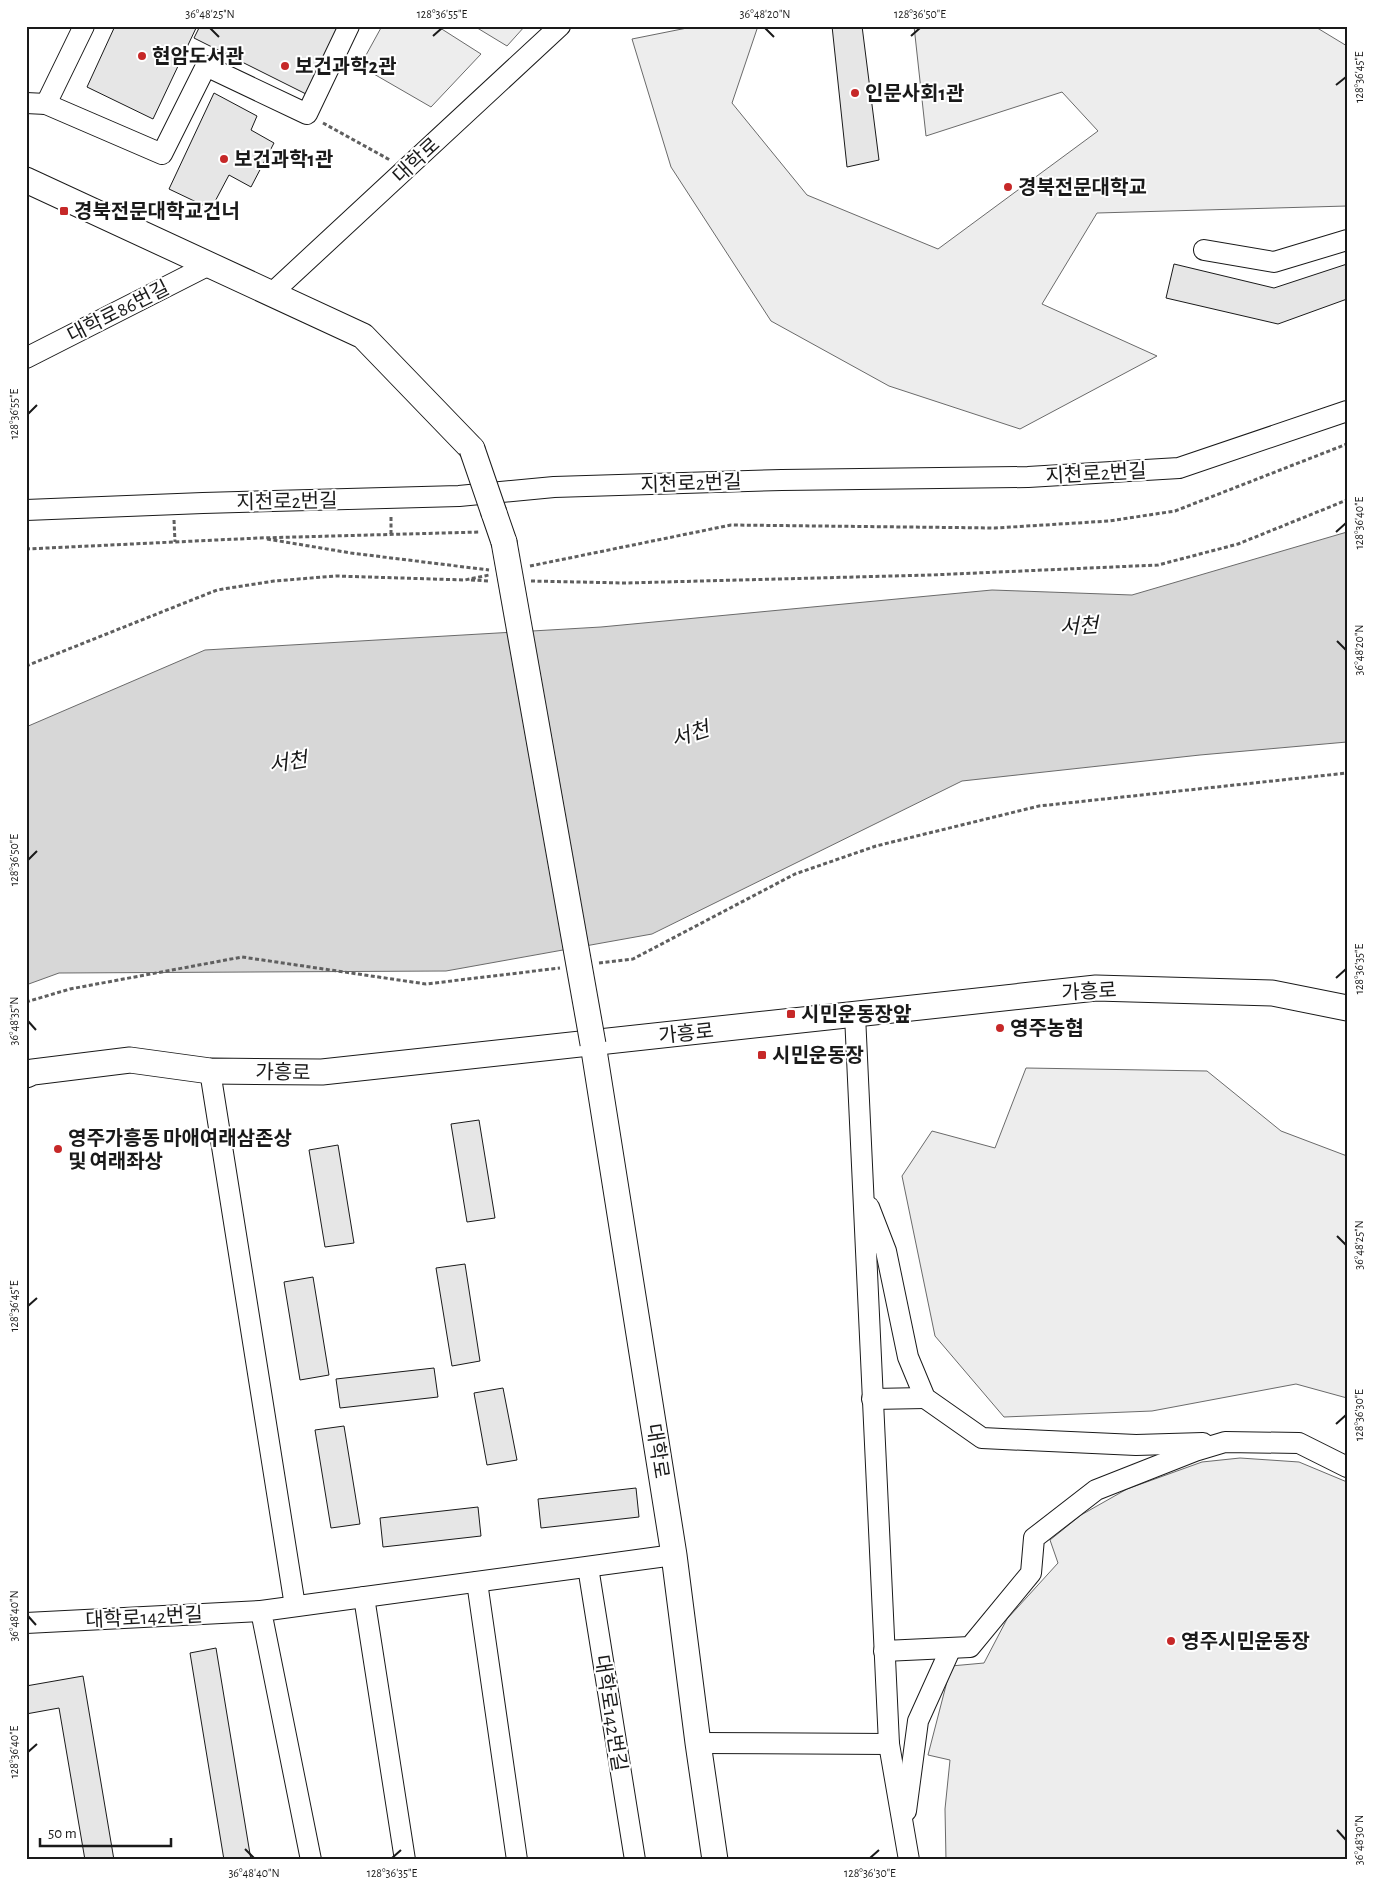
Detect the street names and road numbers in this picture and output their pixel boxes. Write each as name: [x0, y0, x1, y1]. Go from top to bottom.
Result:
street label: 대학로: [389, 134, 444, 187]
street label: 대학로86번길: [64, 277, 172, 346]
street label: 지천로2번길: [1045, 460, 1147, 487]
street label: 지천로2번길: [640, 471, 742, 496]
street label: 지천로2번길: [236, 490, 338, 513]
street label: 가흥로: [1061, 980, 1117, 1003]
street label: 가흥로: [658, 1020, 715, 1047]
street label: 가흥로: [255, 1062, 311, 1083]
street label: 대학로: [643, 1422, 672, 1480]
street label: 대학로142번길: [85, 1604, 203, 1631]
street label: 대학로142번길: [591, 1653, 630, 1773]

